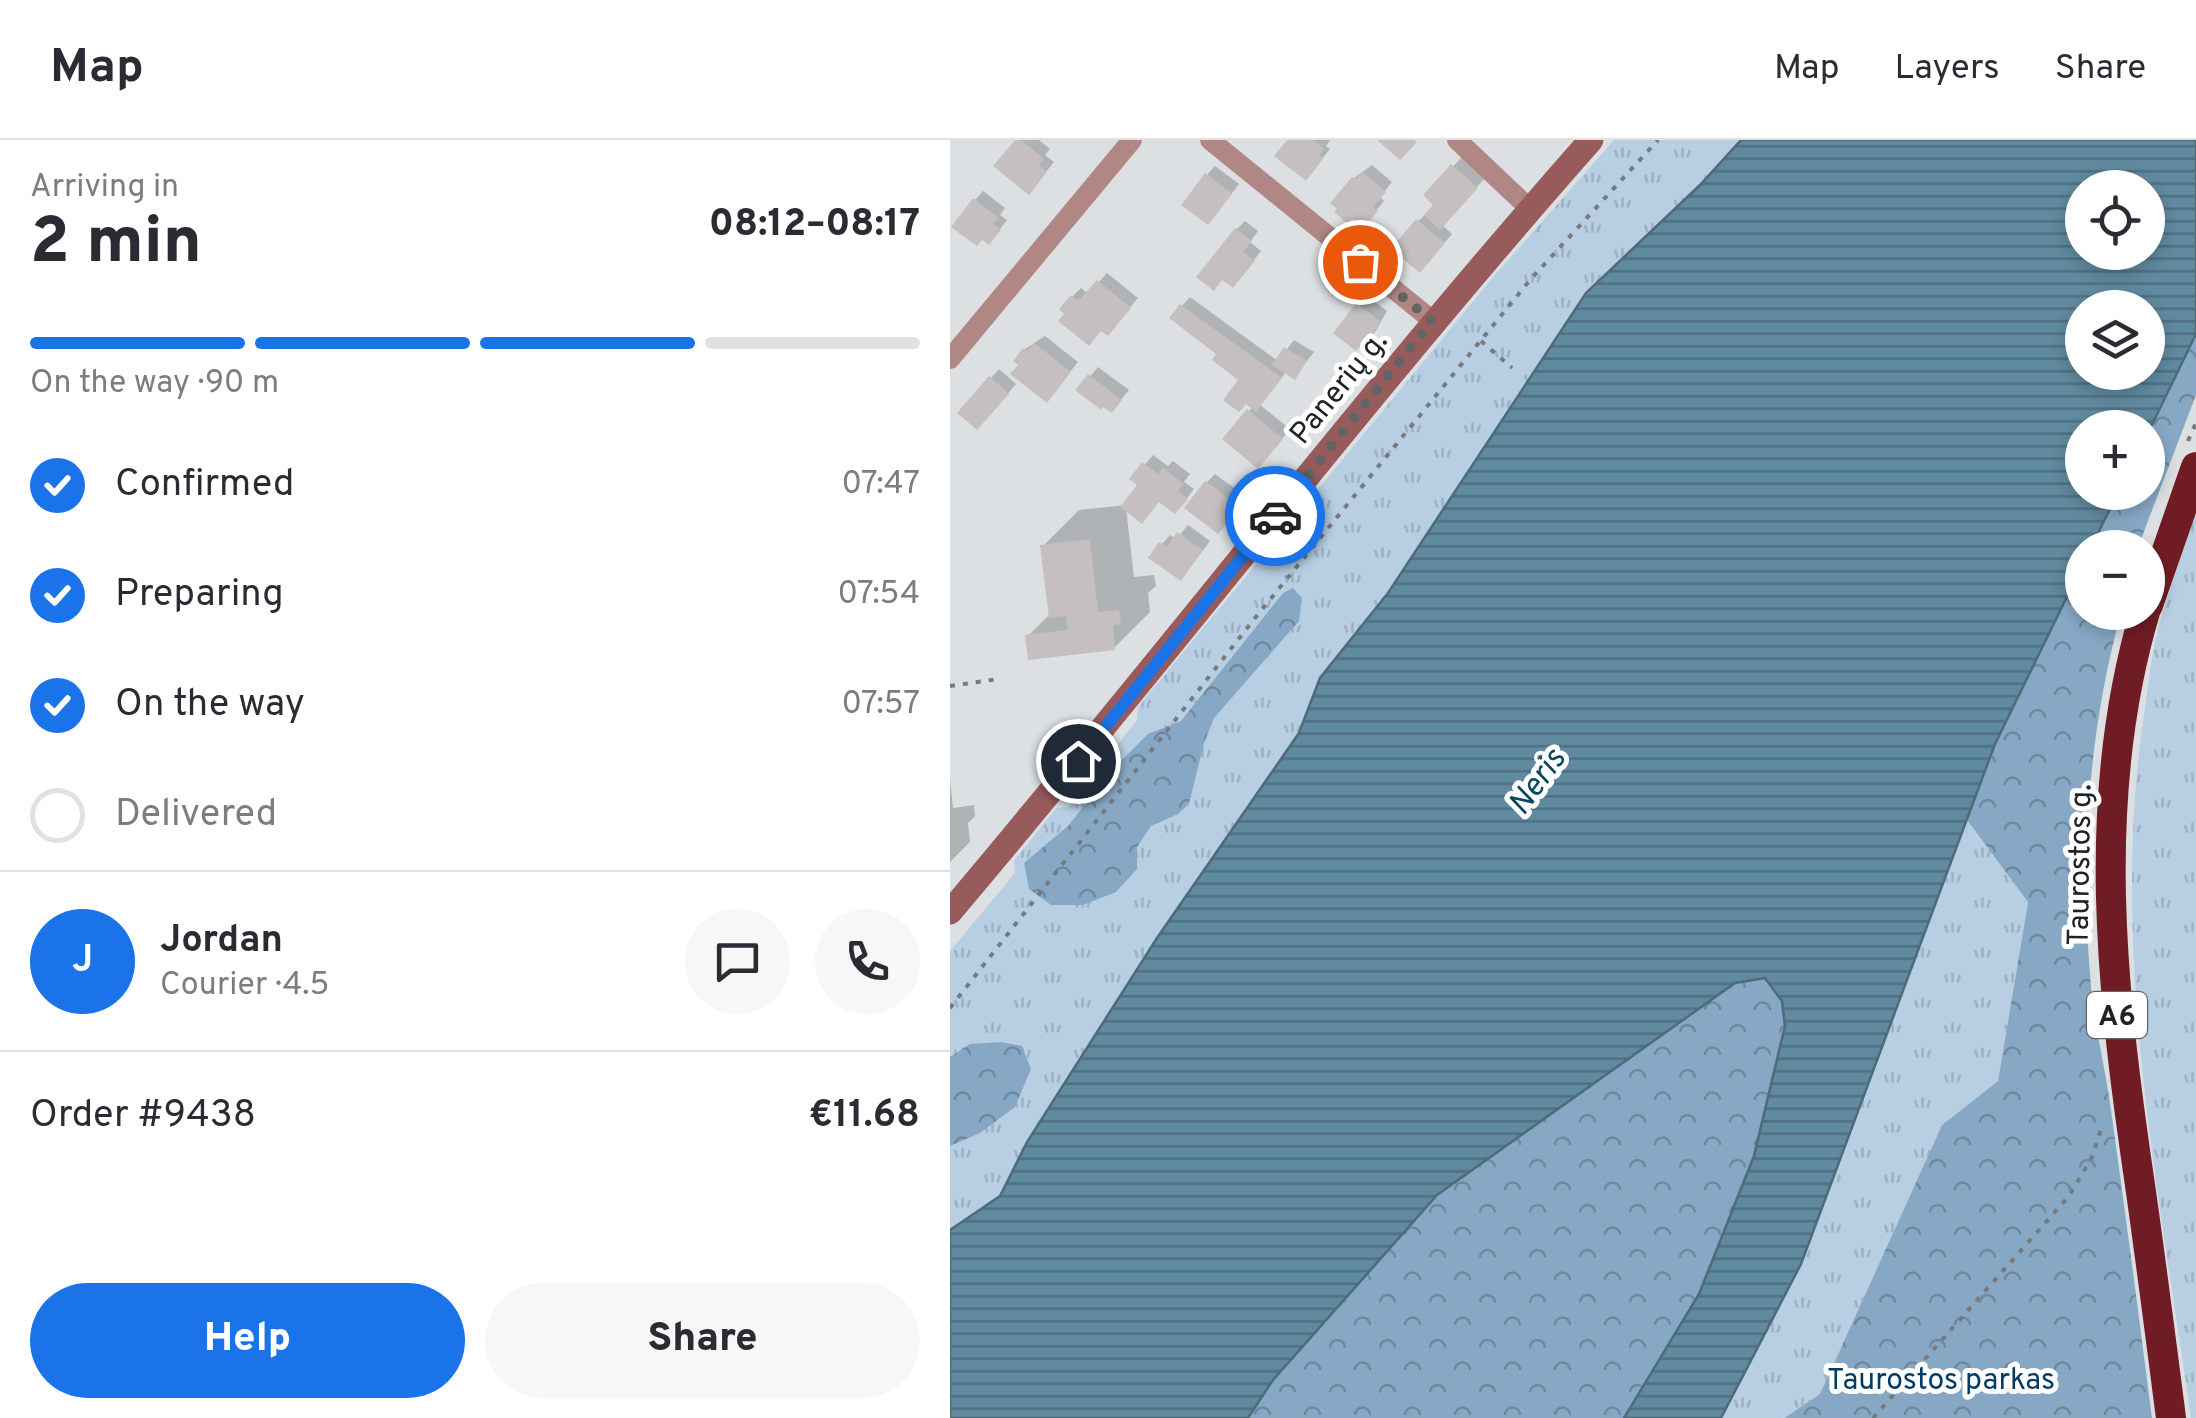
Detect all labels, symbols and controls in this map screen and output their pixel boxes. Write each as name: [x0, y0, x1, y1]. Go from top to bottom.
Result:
text: Map: [50, 39, 144, 99]
text: Map: [1774, 47, 1840, 91]
text: Layers: [1895, 47, 2000, 91]
text: Share: [2055, 47, 2146, 91]
text: Arriving in: [30, 168, 179, 208]
map controls: [2065, 170, 2165, 630]
button: locate: [2065, 170, 2165, 270]
text: 08:12–08:17: [709, 201, 920, 250]
text: 2 min: [30, 204, 202, 286]
pin: [1318, 220, 1403, 305]
icon: bag: [1333, 235, 1388, 290]
button: layers: [2065, 290, 2165, 390]
street label: Panerių g.: [1283, 325, 1397, 453]
text: On the way · 90 m: [30, 364, 279, 404]
button: +: [2065, 410, 2165, 510]
icon: check: [30, 458, 85, 513]
text: Confirmed: [115, 461, 294, 510]
text: 07:47: [842, 465, 920, 505]
courier: [1225, 466, 1325, 566]
icon: car: [1248, 489, 1303, 544]
button: −: [2065, 530, 2165, 630]
icon: check: [30, 568, 85, 623]
text: Preparing: [115, 571, 284, 620]
text: 07:54: [837, 575, 920, 615]
icon: check: [30, 678, 85, 733]
text: On the way: [115, 681, 305, 730]
text: 07:57: [842, 685, 920, 725]
pin: [1036, 719, 1121, 804]
icon: home: [1051, 734, 1106, 789]
water label: Neris: [1501, 741, 1576, 824]
street label: Taurostos g.: [2062, 784, 2101, 946]
text: Delivered: [115, 791, 277, 840]
button: chat: [685, 909, 790, 1014]
button: phone: [815, 909, 920, 1014]
text: Jordan: [160, 917, 283, 966]
text: J: [72, 937, 93, 986]
text: Courier · 4.5: [160, 966, 329, 1006]
road number: A6: [2087, 992, 2147, 1038]
text: Order #9438: [30, 1092, 256, 1141]
text: €11.68: [809, 1092, 920, 1141]
button: Help: [30, 1283, 465, 1398]
button: Share: [485, 1283, 920, 1398]
park label: Taurostos parkas: [1827, 1363, 2055, 1400]

